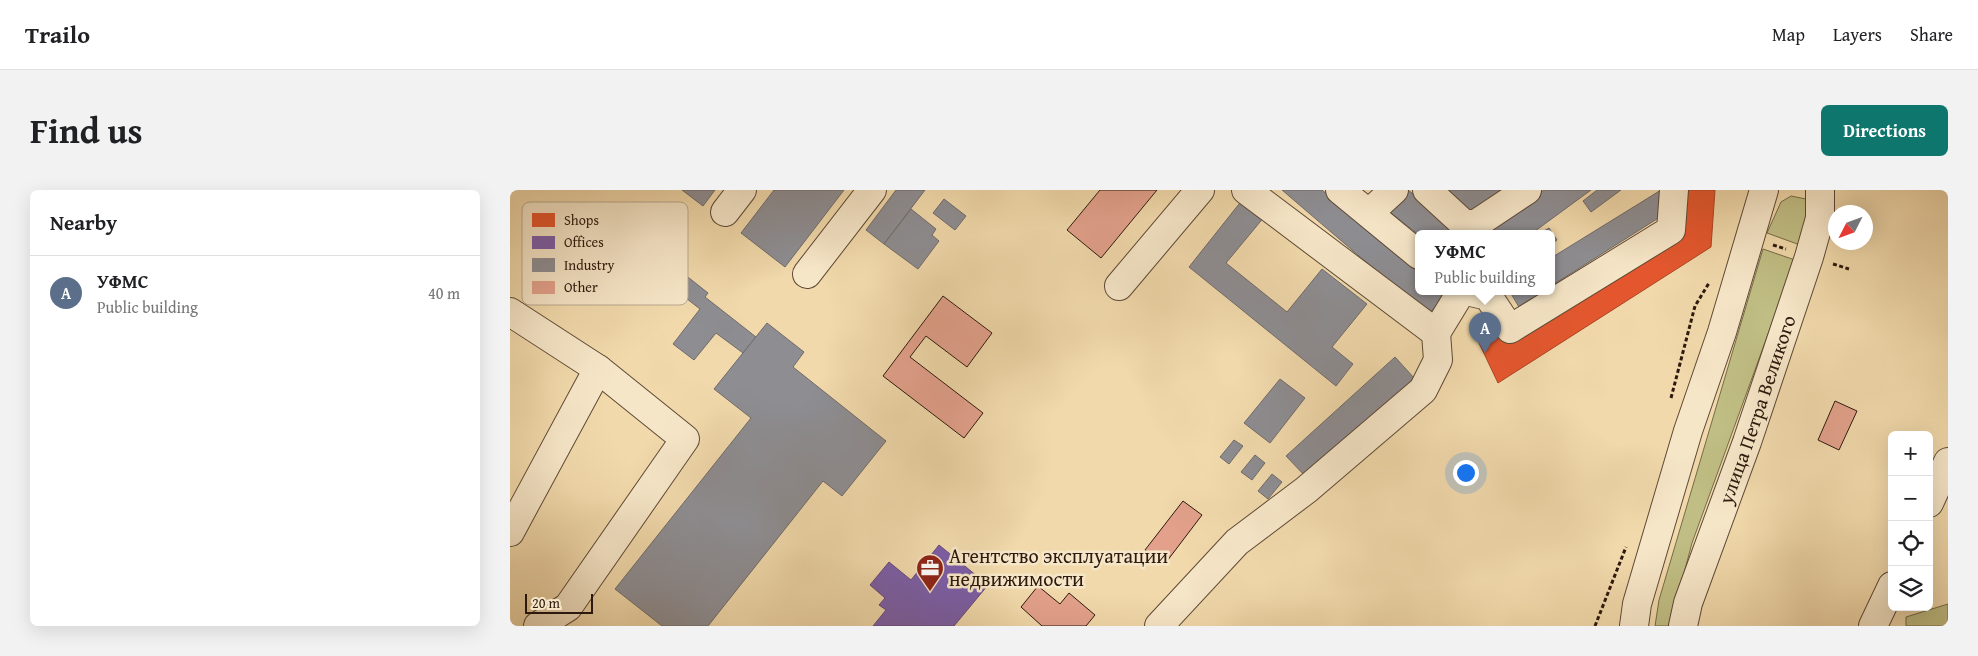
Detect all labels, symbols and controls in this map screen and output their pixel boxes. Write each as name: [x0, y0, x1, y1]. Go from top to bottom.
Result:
text: Trailo: [25, 17, 90, 52]
text: Map: [1772, 21, 1805, 48]
text: Layers: [1833, 21, 1882, 48]
text: Share: [1910, 21, 1953, 48]
text: Find us: [30, 105, 143, 156]
button: Directions: [1821, 105, 1948, 156]
legend: [522, 202, 688, 305]
north arrow: [1828, 205, 1873, 250]
text: Nearby: [50, 207, 117, 238]
text: Shops: [564, 210, 599, 230]
popup: [1415, 230, 1555, 295]
text: Offices: [564, 232, 604, 252]
text: УФМС: [1434, 237, 1486, 265]
text: Industry: [564, 255, 614, 275]
text: Public building: [1434, 265, 1536, 289]
text: УФМС: [97, 267, 149, 295]
text: Other: [564, 277, 598, 297]
text: A: [61, 281, 71, 305]
text: 40 m: [428, 281, 460, 305]
text: Public building: [97, 295, 198, 319]
street label: улица Петра Великого: [1710, 311, 1803, 509]
pin: A: [1469, 312, 1501, 353]
map controls: [1888, 431, 1933, 611]
button: +: [1888, 431, 1933, 476]
your location: [1453, 460, 1479, 486]
button: −: [1888, 476, 1933, 521]
button: locate: [1888, 521, 1933, 566]
place label: Агентство эксплуатации недвижимости: [949, 541, 1168, 593]
office icon: Агентство эксплуатации недвижимости: [915, 553, 945, 592]
button: layers: [1888, 566, 1933, 611]
scale bar: [525, 591, 592, 614]
text: 20 m: [532, 593, 560, 613]

